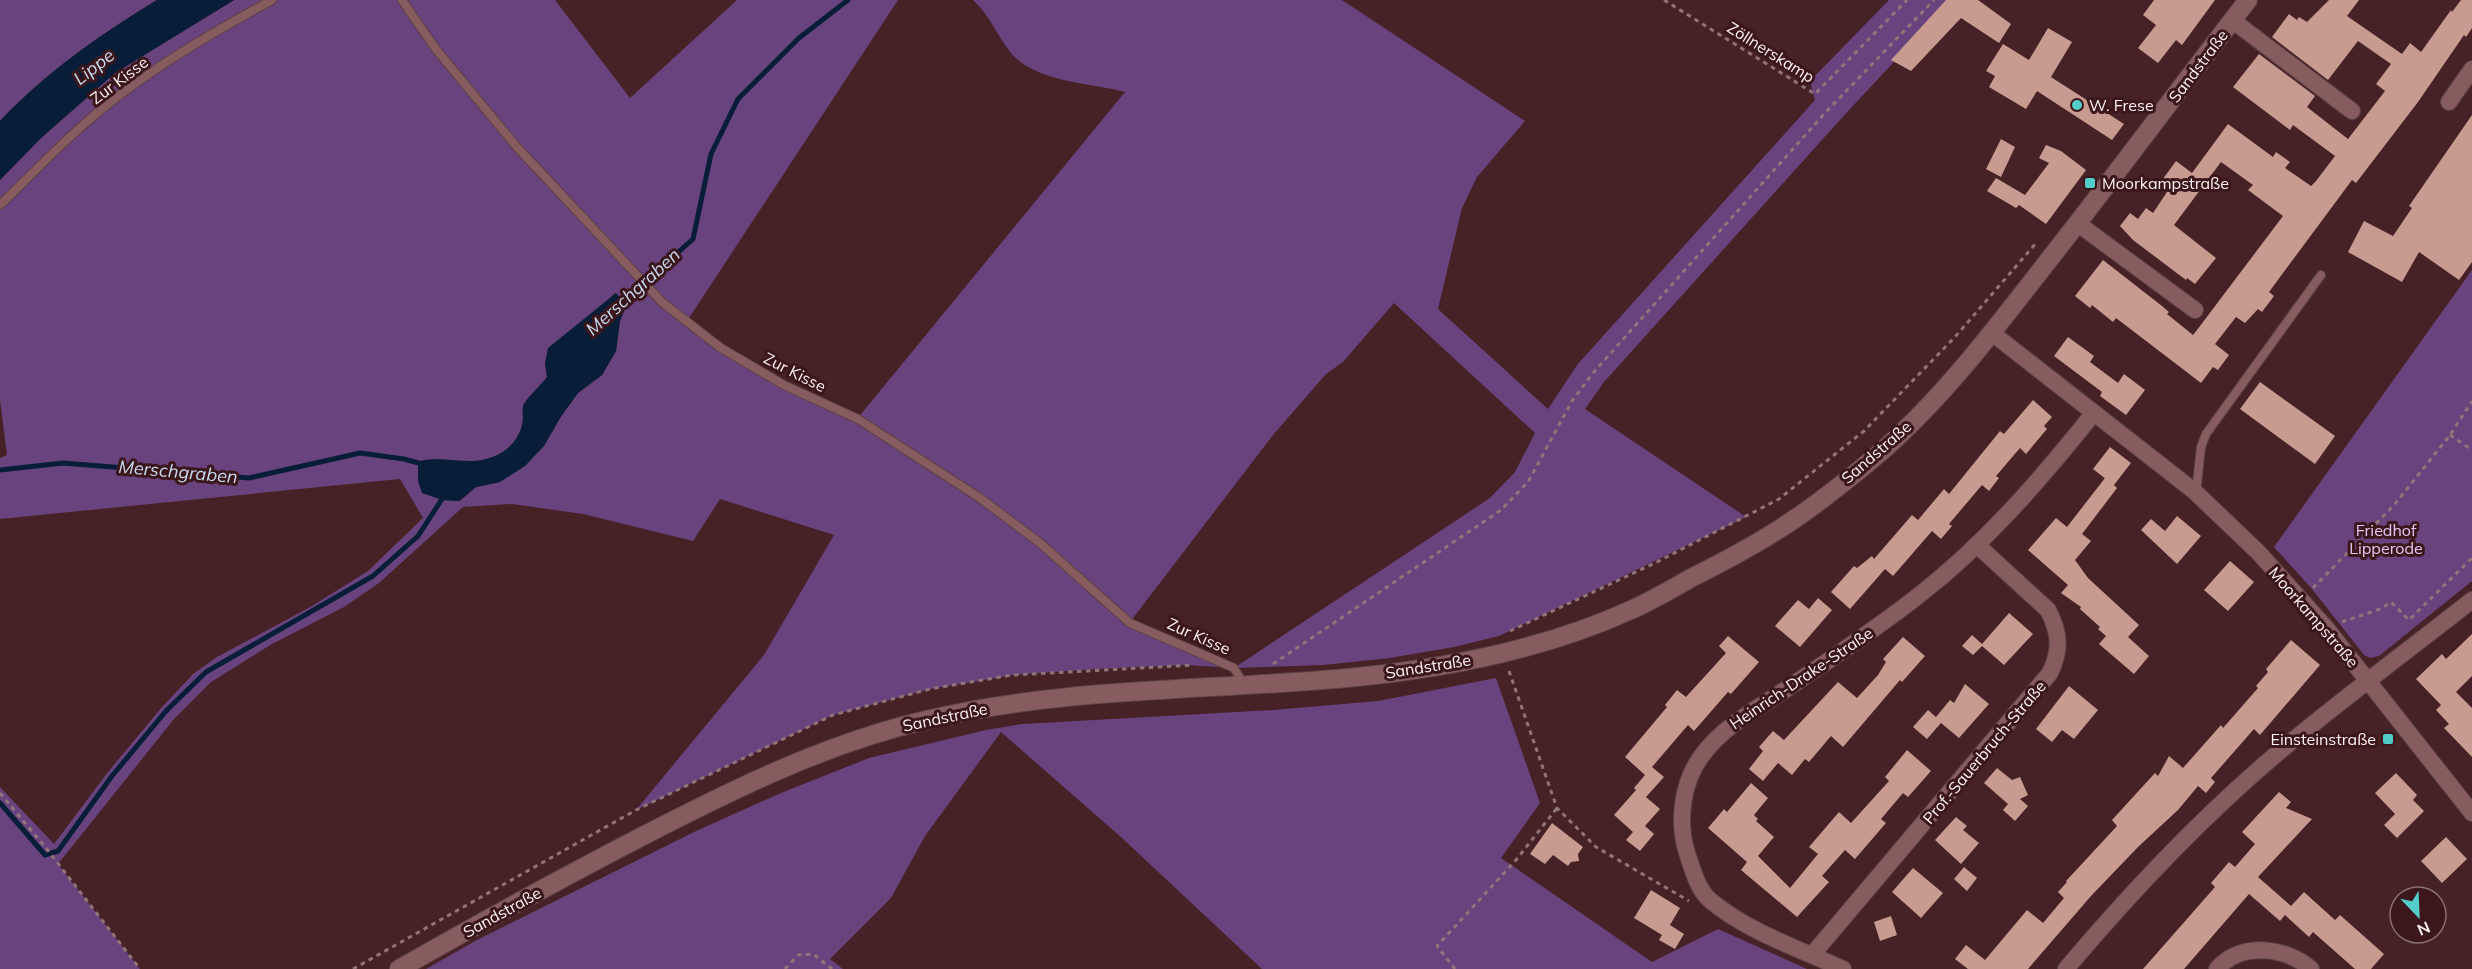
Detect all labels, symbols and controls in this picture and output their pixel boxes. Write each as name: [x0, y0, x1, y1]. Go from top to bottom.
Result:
street label: Zöllnerskamp: [1724, 17, 1818, 87]
street label: Sandstraße: [2164, 26, 2232, 106]
water label: Lippe: [69, 43, 119, 90]
street label: Zur Kisse: [86, 52, 152, 108]
place label: W. Frese: [2089, 95, 2154, 115]
marker: W. Frese: [2070, 98, 2084, 112]
place label: Moorkampstraße: [2102, 173, 2229, 193]
marker: Moorkampstraße: [2083, 176, 2097, 190]
water label: Merschgraben: [581, 243, 685, 340]
street label: Zur Kisse: [761, 348, 829, 396]
street label: Sandstraße: [1837, 416, 1915, 488]
water label: Merschgraben: [118, 455, 238, 488]
park label: Friedhof Lipperode: [2349, 520, 2423, 558]
street label: Moorkampstraße: [2265, 563, 2363, 671]
street label: Zur Kisse: [1164, 613, 1234, 659]
street label: Heinrich-Drake-Straße: [1726, 623, 1876, 733]
street label: Sandstraße: [1384, 649, 1472, 683]
street label: Prof.-Sauerbruch-Straße: [1918, 676, 2050, 828]
street label: Sandstraße: [901, 698, 989, 736]
place label: Einsteinstraße: [2271, 729, 2376, 749]
marker: Einsteinstraße: [2381, 732, 2395, 746]
street label: Sandstraße: [459, 882, 545, 942]
north arrow: [2388, 885, 2448, 945]
text: N: [2414, 917, 2433, 940]

